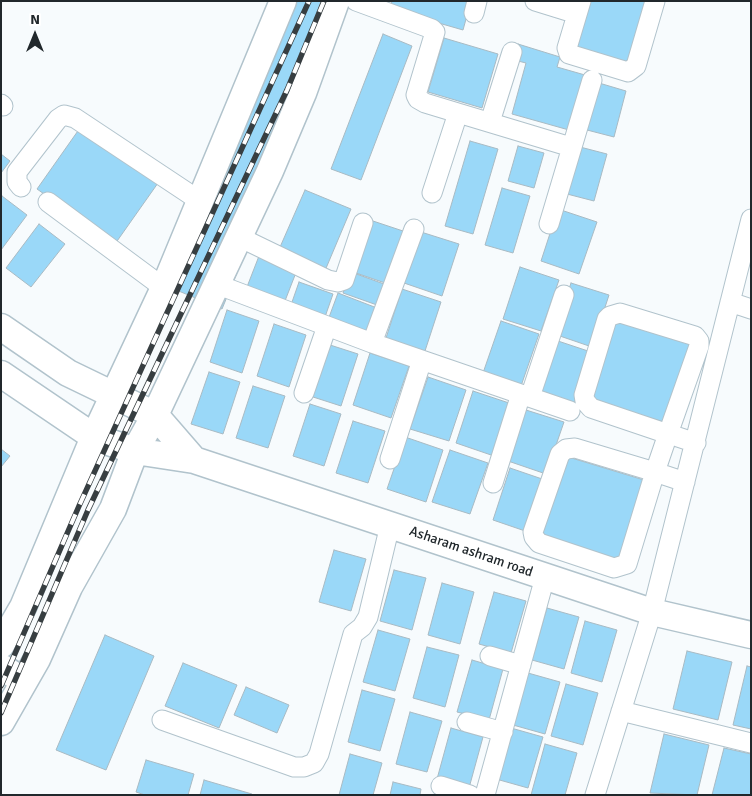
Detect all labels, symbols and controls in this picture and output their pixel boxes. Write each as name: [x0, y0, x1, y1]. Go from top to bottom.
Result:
north arrow: [10, 10, 60, 60]
text: N: [30, 11, 40, 28]
street label: Asharam ashram road: [407, 523, 535, 581]

